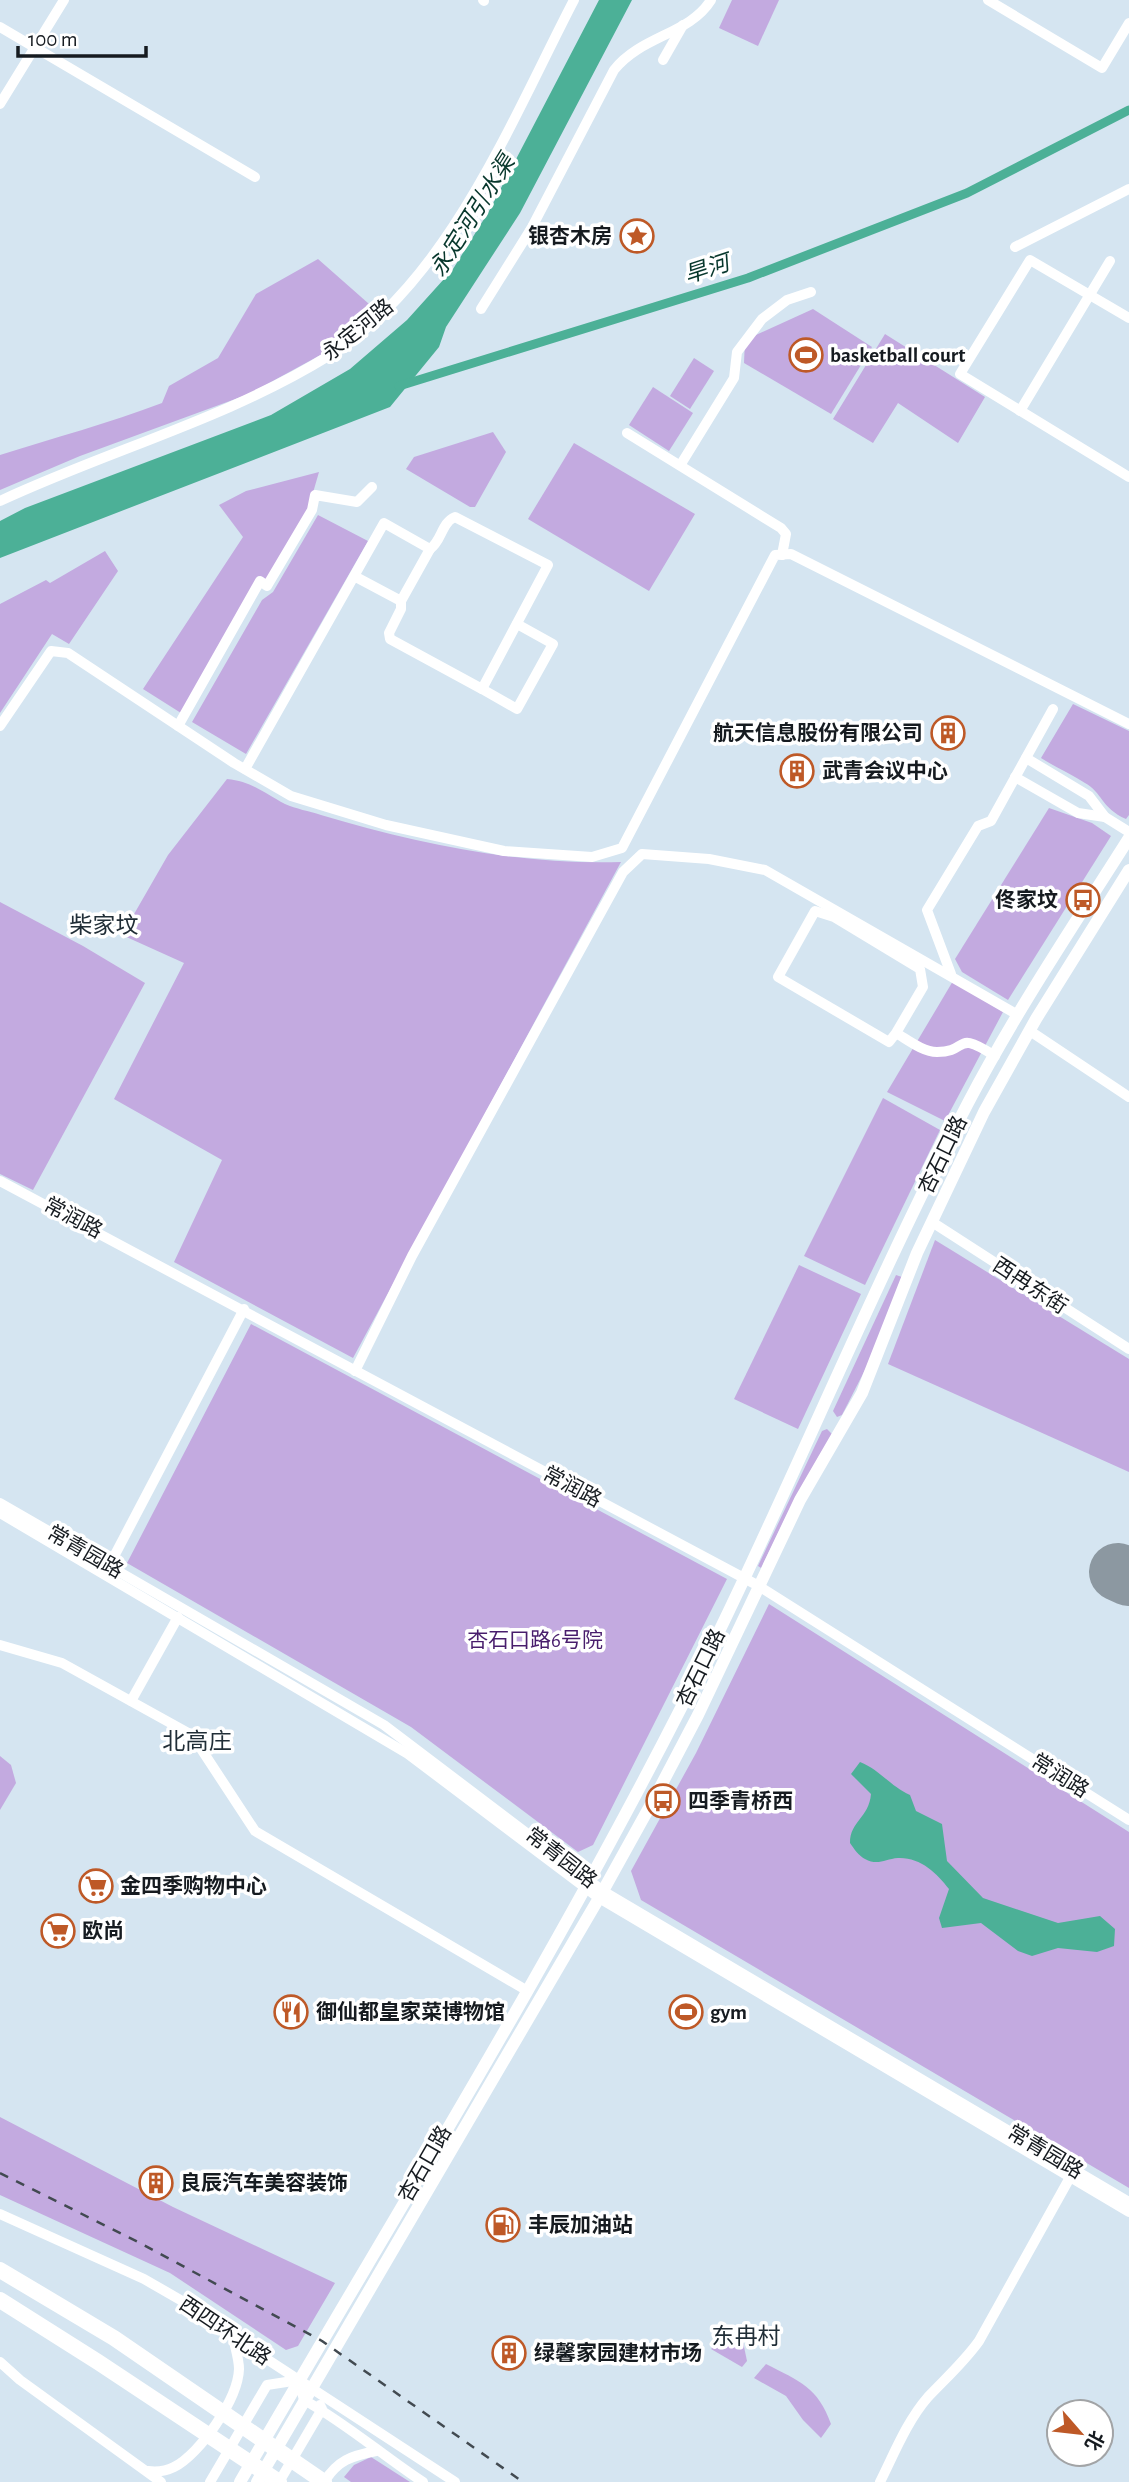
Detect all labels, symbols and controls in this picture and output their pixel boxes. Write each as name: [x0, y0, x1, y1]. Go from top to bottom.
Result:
scale bar: [18, 14, 145, 58]
text: 100 m: [28, 29, 78, 50]
water label: 永定河引水渠: [425, 148, 521, 281]
place icon: 银杏木房: [618, 217, 656, 255]
place label: 银杏木房: [528, 225, 612, 247]
water label: 旱河: [681, 250, 736, 288]
street label: 永定河路: [318, 295, 397, 365]
sports icon: basketball court: [787, 336, 825, 374]
place label: basketball court: [830, 345, 965, 366]
building icon: 航天信息股份有限公司: [929, 714, 967, 752]
place label: 航天信息股份有限公司: [713, 721, 923, 744]
building icon: 武青会议中心: [778, 752, 816, 790]
place label: 武青会议中心: [822, 760, 948, 782]
bus stop icon: 佟家坟: [1064, 881, 1102, 919]
place label: 佟家坟: [995, 888, 1058, 911]
district label: 柴家坟: [70, 913, 139, 938]
street label: 杏石口路: [914, 1112, 971, 1197]
street label: 常润路: [40, 1193, 106, 1242]
street label: 西冉东街: [989, 1253, 1071, 1318]
street label: 常润路: [539, 1462, 605, 1511]
street label: 常青园路: [43, 1521, 127, 1582]
street label: 杏石口路: [672, 1625, 729, 1710]
park label: 杏石口路6号院: [467, 1629, 603, 1651]
district label: 北高庄: [163, 1729, 232, 1754]
street label: 常润路: [1028, 1750, 1093, 1802]
bus stop icon: 四季青桥西: [644, 1782, 682, 1820]
place label: 四季青桥西: [688, 1789, 793, 1812]
street label: 常青园路: [521, 1823, 601, 1892]
supermarket icon: 金四季购物中心: [77, 1867, 115, 1905]
place label: 金四季购物中心: [120, 1874, 267, 1897]
supermarket icon: 欧尚: [39, 1912, 77, 1950]
place label: 欧尚: [82, 1919, 124, 1942]
restaurant icon: 御仙都皇家菜博物馆: [272, 1993, 310, 2031]
sports icon: gym: [667, 1993, 705, 2031]
place label: 御仙都皇家菜博物馆: [316, 2000, 505, 2023]
place label: gym: [710, 2002, 747, 2023]
street label: 常青园路: [1004, 2121, 1087, 2183]
street label: 杏石口路: [394, 2122, 455, 2206]
building icon: 良辰汽车美容装饰: [137, 2164, 175, 2202]
place label: 良辰汽车美容装饰: [180, 2171, 348, 2194]
fuel station icon: 丰辰加油站: [484, 2206, 522, 2244]
place label: 丰辰加油站: [528, 2214, 633, 2236]
street label: 西四环北路: [176, 2292, 275, 2369]
district label: 东冉村: [712, 2324, 781, 2349]
building icon: 绿馨家园建材市场: [490, 2334, 528, 2372]
place label: 绿馨家园建材市场: [534, 2341, 702, 2364]
north arrow: [1045, 2398, 1115, 2468]
text: 北: [1081, 2427, 1107, 2454]

